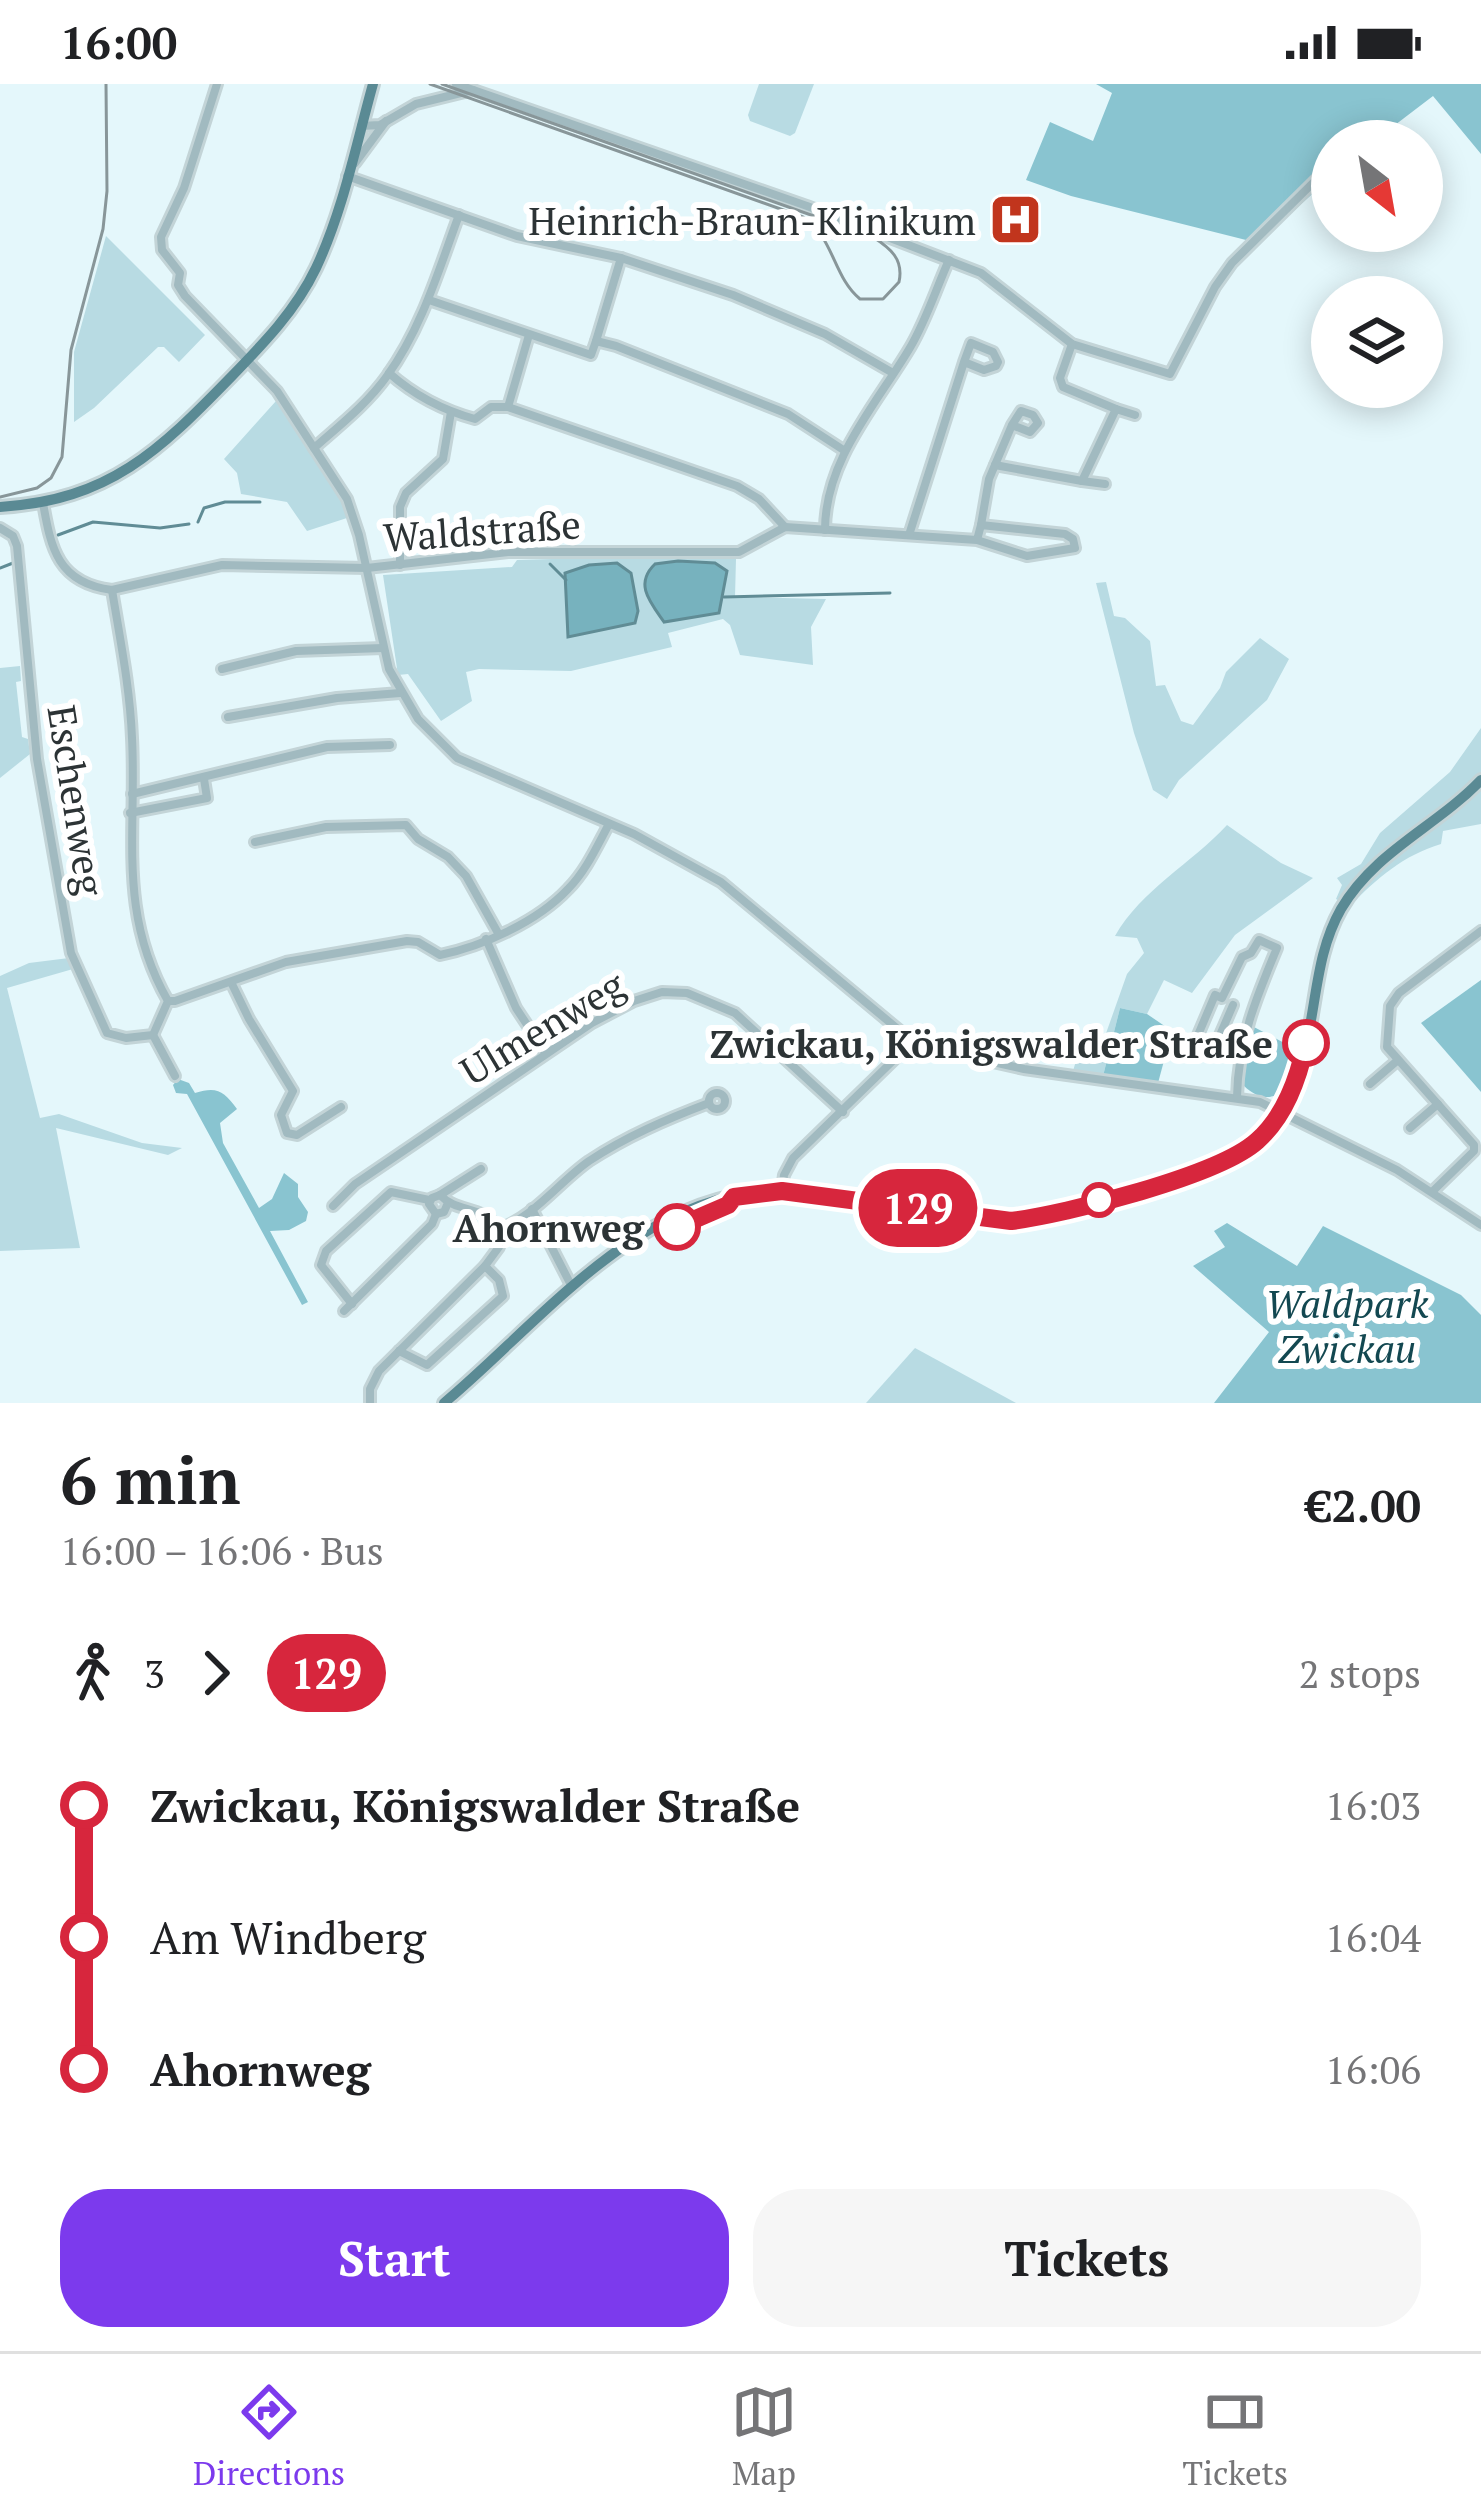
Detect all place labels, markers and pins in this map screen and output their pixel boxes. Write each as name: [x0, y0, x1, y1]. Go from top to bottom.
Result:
hospital icon: Heinrich-Braun-Klinikum: [987, 192, 1043, 248]
place label: Heinrich-Braun-Klinikum: [528, 194, 976, 246]
place label: Zwickau, Königswalder Straße: [709, 1017, 1273, 1069]
marker: Zwickau, Königswalder Straße: [1284, 1021, 1328, 1065]
unlabelled marker: [1083, 1184, 1115, 1216]
place label: Ahornweg: [452, 1201, 645, 1253]
marker: Ahornweg: [655, 1205, 699, 1249]

